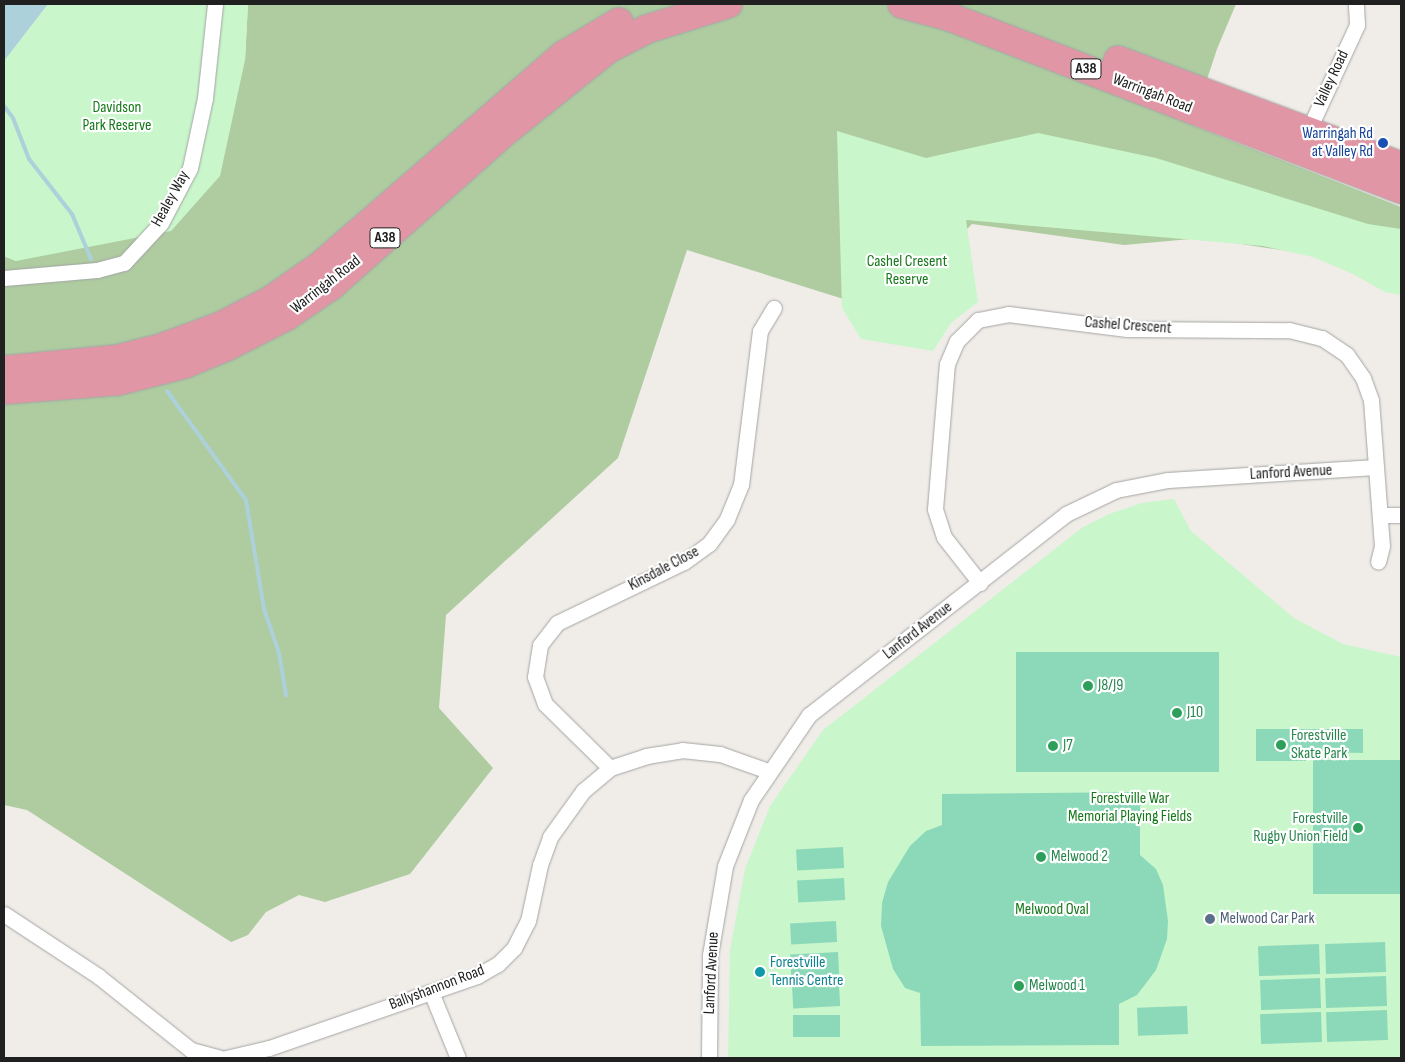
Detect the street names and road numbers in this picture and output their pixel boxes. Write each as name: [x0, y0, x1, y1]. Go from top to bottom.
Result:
street label: Valley Road: [1311, 48, 1353, 110]
road number: A38: [1070, 56, 1102, 82]
street label: Warringah Road: [1110, 70, 1194, 118]
street label: Healey Way: [148, 168, 194, 230]
road number: A38: [369, 226, 401, 250]
street label: Warringah Road: [287, 252, 365, 318]
street label: Cashel Crescent: [1084, 313, 1172, 339]
street label: Lanford Avenue: [1249, 461, 1333, 485]
street label: Kinsdale Close: [625, 542, 703, 596]
street label: Lanford Avenue: [880, 598, 956, 664]
street label: Lanford Avenue: [700, 931, 724, 1015]
street label: Ballyshannon Road: [387, 961, 487, 1015]

